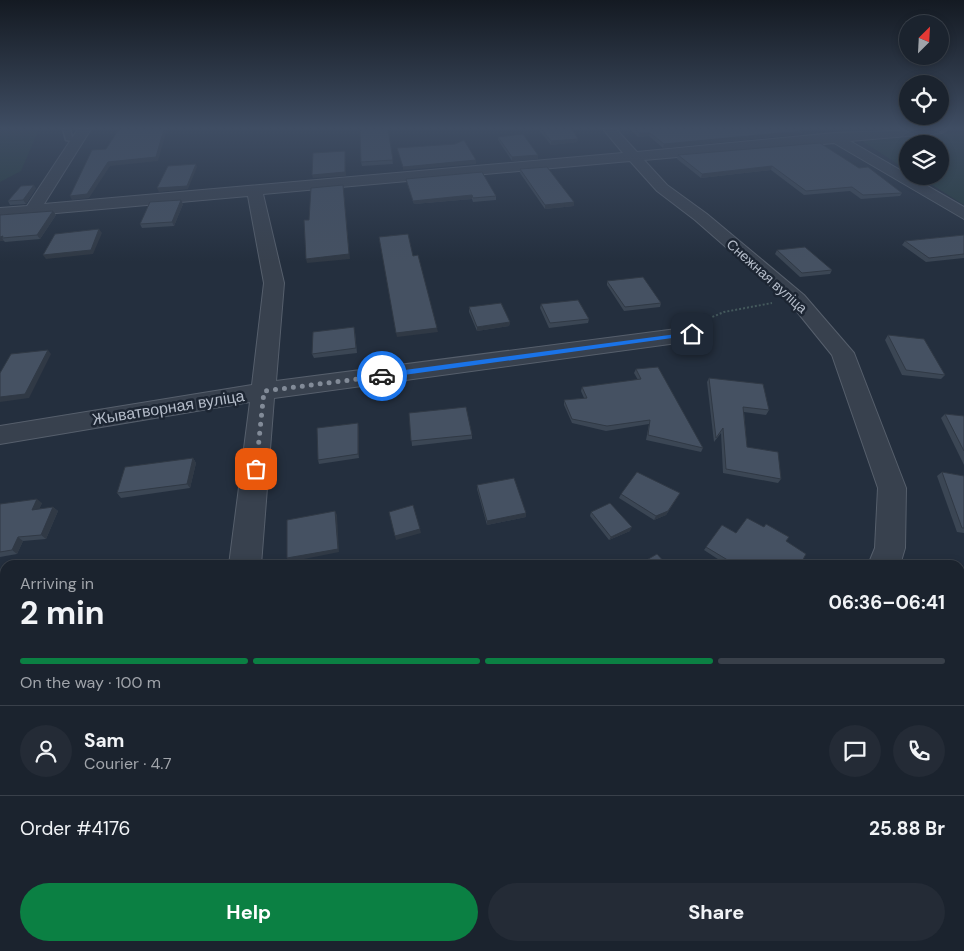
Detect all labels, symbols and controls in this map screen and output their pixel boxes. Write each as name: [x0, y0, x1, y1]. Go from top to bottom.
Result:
north arrow: [899, 15, 949, 65]
map controls: [899, 15, 949, 185]
button: locate: [899, 75, 949, 125]
button: layers: [899, 135, 949, 185]
street label: Снежная вуліца: [723, 235, 811, 317]
pin: [671, 313, 713, 355]
icon: home: [678, 320, 706, 348]
courier: [357, 351, 407, 401]
icon: car: [368, 362, 396, 390]
street label: Жыватворная вуліца: [90, 385, 246, 430]
pin: [235, 448, 277, 490]
icon: bag: [242, 455, 270, 483]
text: Arriving in: [20, 573, 94, 594]
text: 06:36–06:41: [829, 590, 945, 615]
text: 2 min: [20, 592, 105, 634]
text: On the way · 100 m: [20, 672, 161, 693]
button: person: [20, 725, 72, 777]
button: chat: [829, 725, 881, 777]
button: phone: [893, 725, 945, 777]
text: Sam: [84, 728, 125, 753]
text: Courier · 4.7: [84, 753, 172, 774]
text: Order #4176: [20, 816, 131, 841]
text: 25.88 Br: [869, 816, 945, 841]
button: Help: [20, 883, 478, 941]
button: Share: [488, 883, 945, 941]

